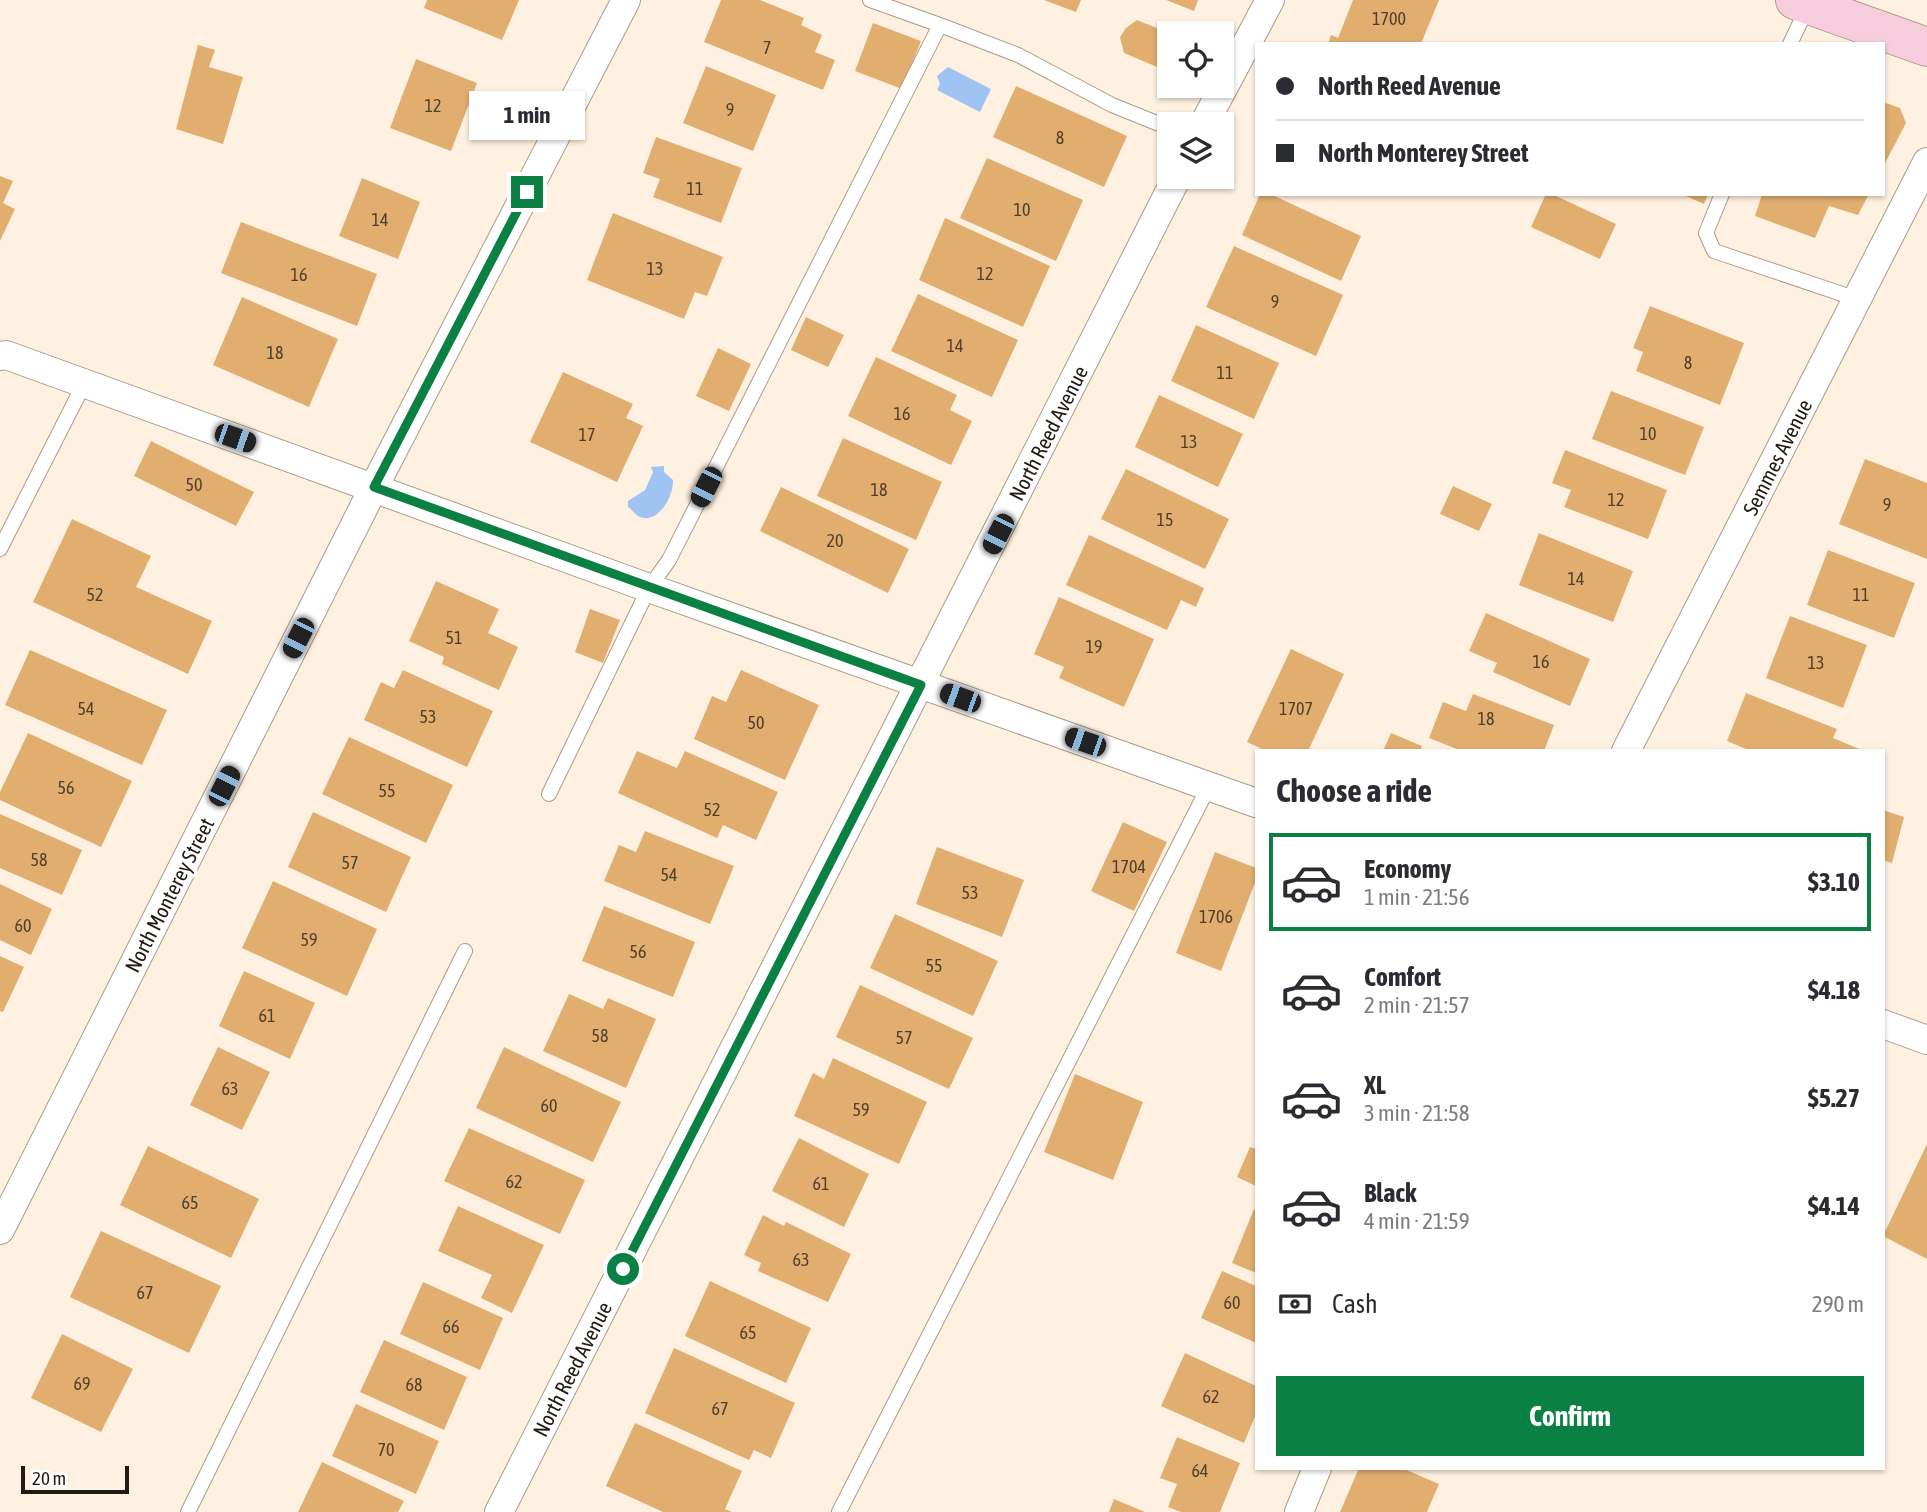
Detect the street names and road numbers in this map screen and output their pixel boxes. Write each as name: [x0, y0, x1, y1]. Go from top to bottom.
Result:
street label: North Reed Avenue: [1004, 362, 1092, 504]
street label: Semmes Avenue: [1738, 395, 1816, 519]
street label: North Monterey Street: [120, 814, 218, 976]
street label: North Reed Avenue: [528, 1298, 616, 1440]

